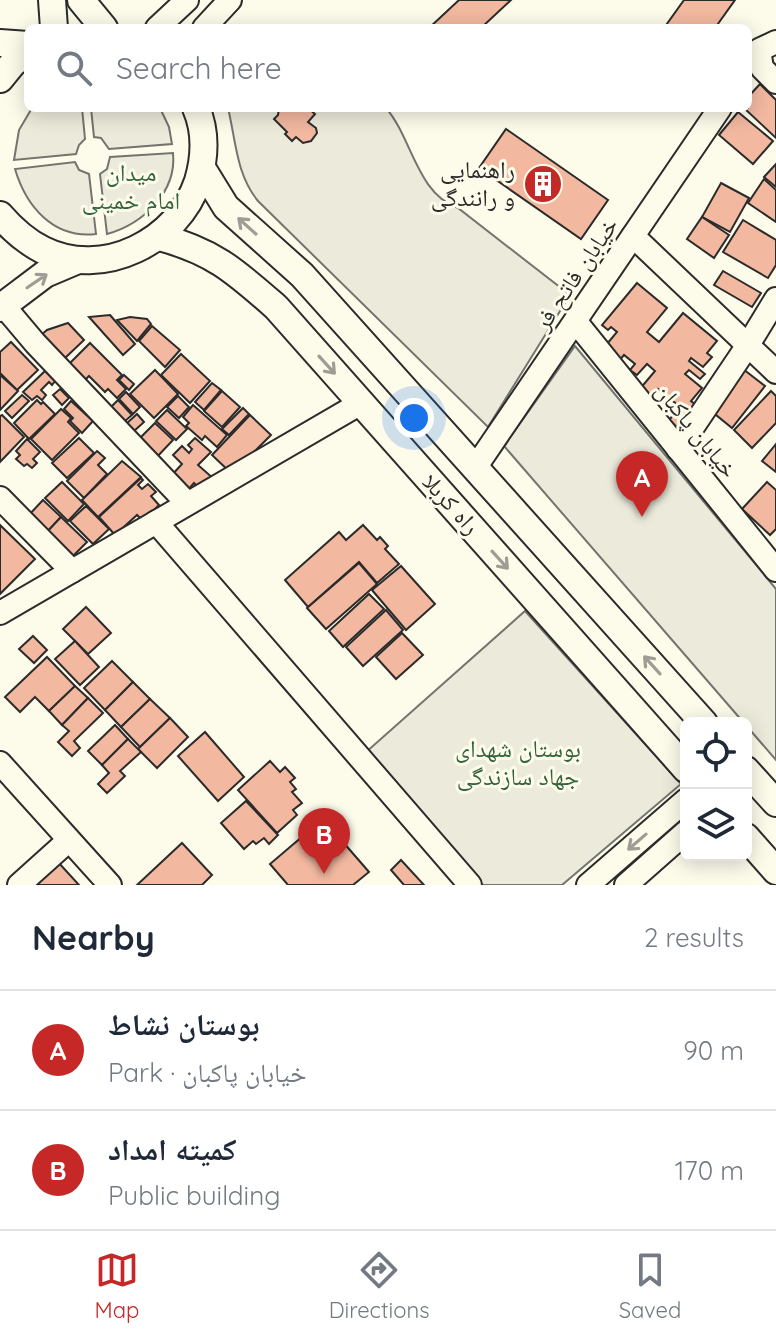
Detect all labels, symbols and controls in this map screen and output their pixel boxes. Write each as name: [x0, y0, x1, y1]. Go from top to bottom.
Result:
search box: [24, 24, 752, 112]
icon: search: [52, 46, 96, 90]
text: Search here: [116, 49, 282, 87]
place label: راهنمایی و رانندگی: [431, 154, 515, 212]
park label: میدان امام خمینی: [82, 157, 180, 217]
building icon: راهنمایی و رانندگی: [522, 163, 564, 205]
street label: خیابان فاتح فر: [526, 211, 625, 337]
one-way arrow: [237, 216, 257, 235]
one-way arrow: [25, 272, 48, 288]
one-way arrow: [318, 355, 336, 375]
street label: خیابان پاکبان: [649, 375, 745, 483]
your location: [394, 398, 434, 438]
pin: A: [616, 451, 668, 517]
street label: راه کربلا: [416, 466, 487, 540]
one-way arrow: [491, 549, 509, 569]
one-way arrow: [643, 655, 662, 676]
map controls: [680, 717, 752, 861]
button: locate: [680, 717, 752, 789]
park label: بوستان شهدای جهاد سازندگی: [455, 733, 581, 791]
button: layers: [680, 789, 752, 861]
pin: B: [298, 808, 350, 874]
one-way arrow: [628, 833, 648, 851]
text: Nearby: [32, 916, 155, 959]
text: 2 results: [644, 921, 744, 954]
text: بوستان نشاط: [108, 1005, 259, 1043]
text: A: [50, 1034, 66, 1067]
text: 90 m: [683, 1034, 744, 1067]
text: Park · خیابان پاکبان: [108, 1056, 307, 1089]
text: کمیته امداد: [108, 1130, 237, 1168]
text: B: [49, 1154, 67, 1187]
text: 170 m: [675, 1154, 744, 1187]
text: Public building: [108, 1179, 280, 1212]
tab: Map: [95, 1248, 139, 1324]
tab: Directions: [329, 1248, 429, 1324]
tab: Saved: [619, 1248, 681, 1324]

